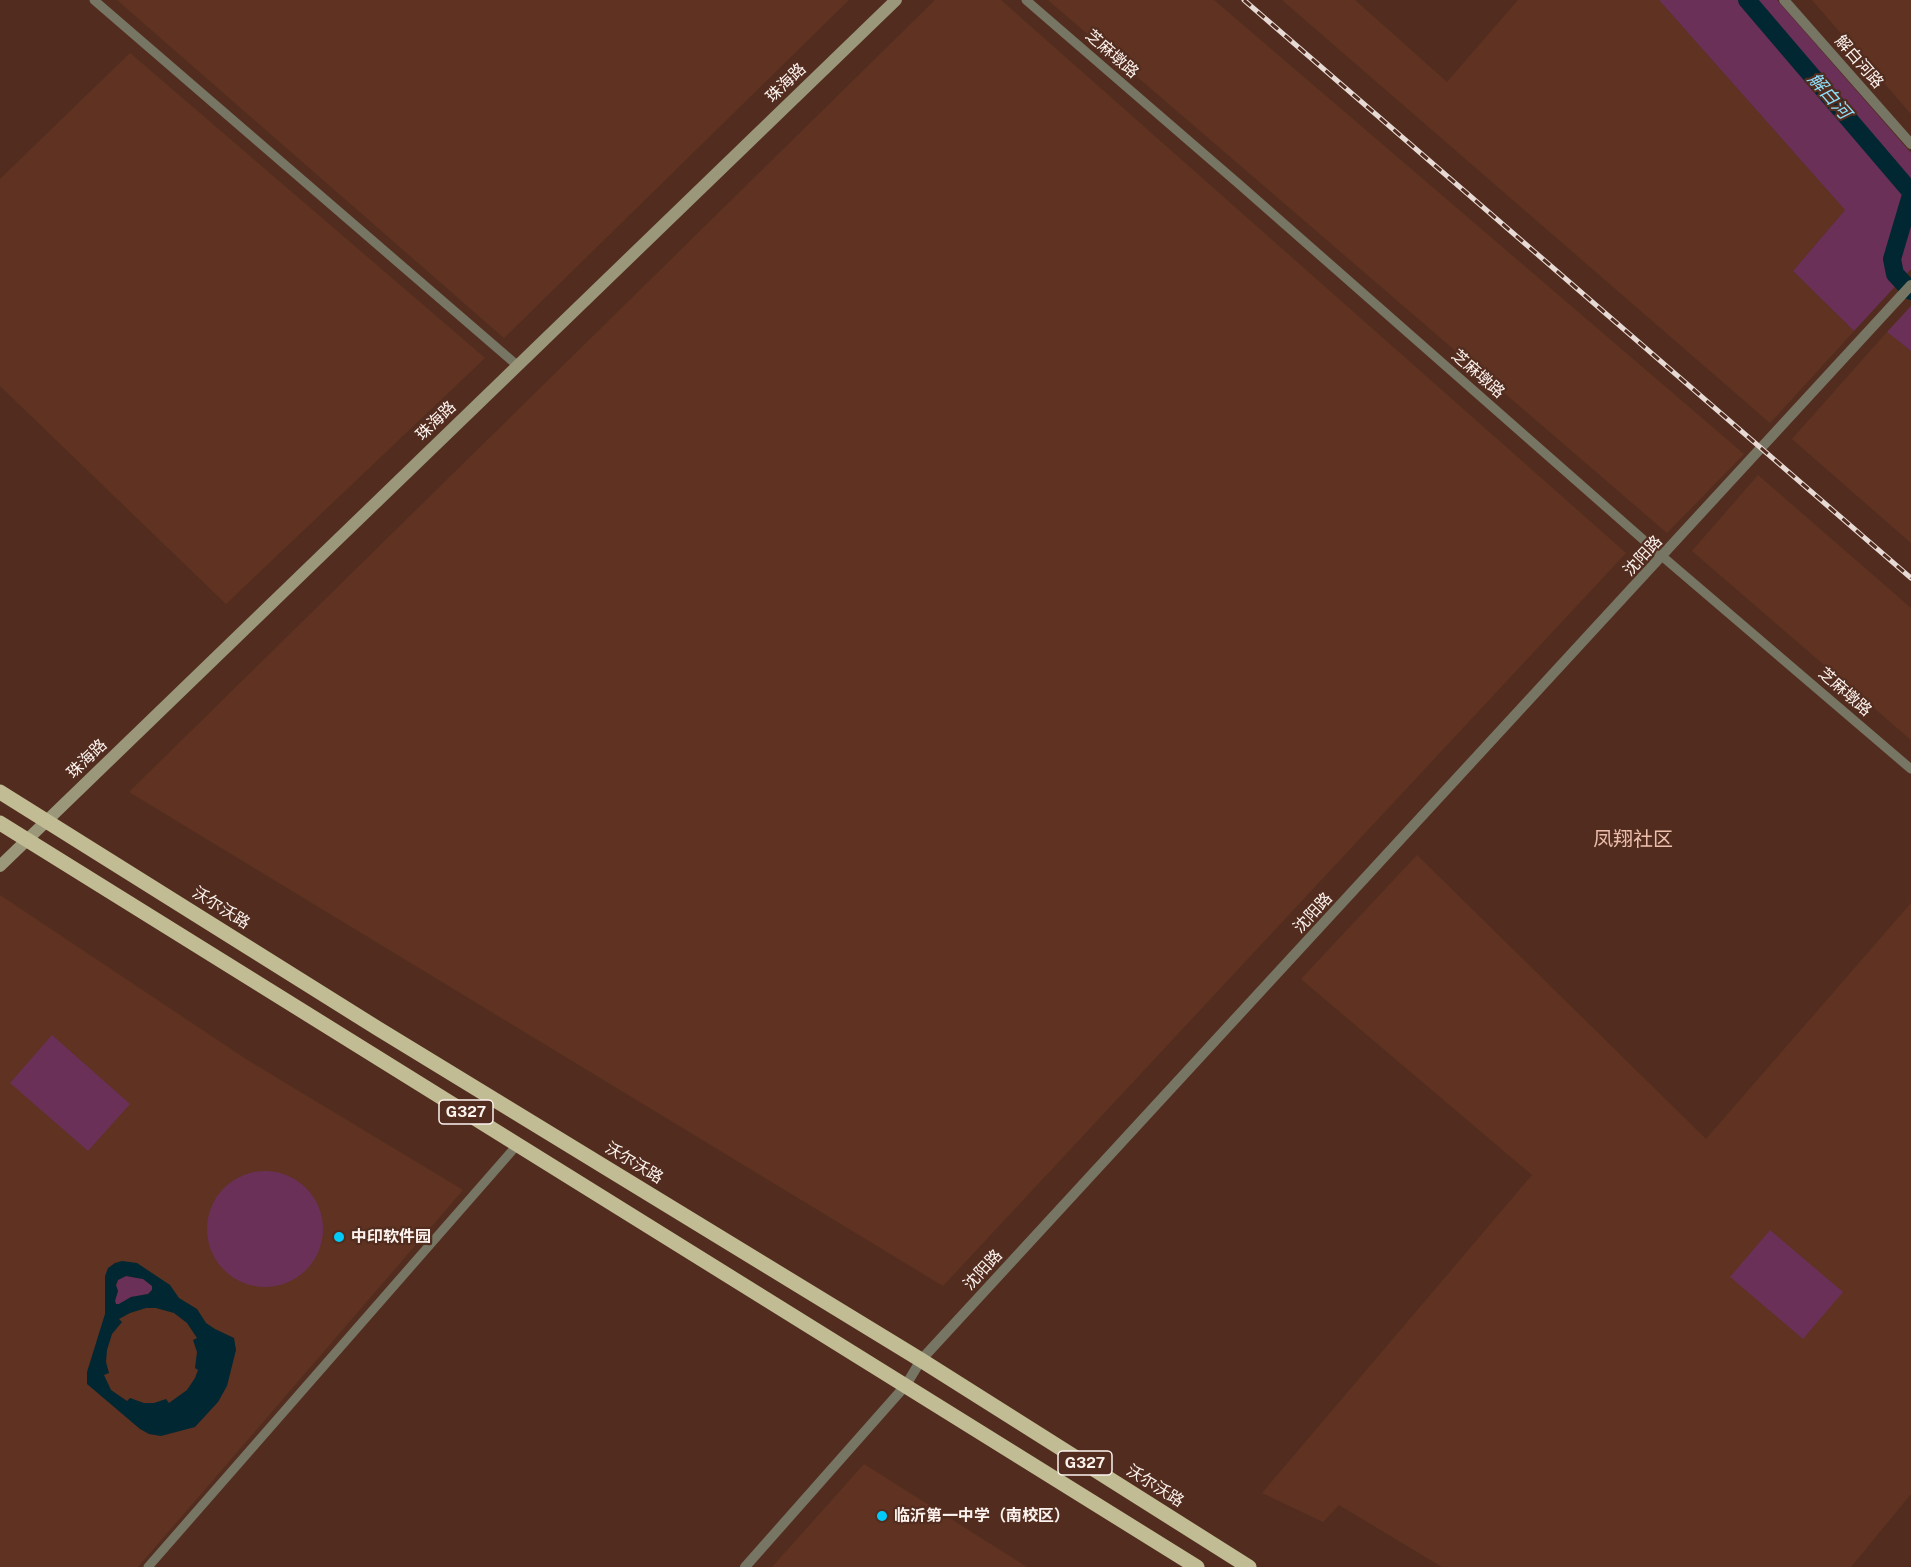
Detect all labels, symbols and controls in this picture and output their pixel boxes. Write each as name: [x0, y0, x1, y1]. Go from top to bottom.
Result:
street label: 芝麻墩路: [1082, 26, 1142, 82]
street label: 解白河路: [1831, 32, 1887, 92]
street label: 珠海路: [762, 59, 810, 107]
water label: 解白河: [1803, 69, 1855, 123]
street label: 芝麻墩路: [1448, 346, 1508, 402]
street label: 珠海路: [412, 397, 460, 445]
street label: 沈阳路: [1620, 532, 1666, 580]
street label: 芝麻墩路: [1815, 664, 1875, 720]
street label: 珠海路: [63, 735, 111, 783]
district label: 凤翔社区: [1593, 828, 1673, 852]
street label: 沃尔沃路: [189, 883, 253, 933]
street label: 沈阳路: [1290, 889, 1336, 937]
road number: G327: [439, 1100, 493, 1124]
street label: 沃尔沃路: [602, 1138, 666, 1188]
place label: 中印软件园: [351, 1227, 431, 1247]
marker: 中印软件园: [332, 1230, 346, 1244]
street label: 沈阳路: [960, 1246, 1006, 1294]
road number: G327: [1058, 1451, 1112, 1475]
street label: 沃尔沃路: [1123, 1461, 1187, 1511]
place label: 临沂第一中学（南校区）: [894, 1506, 1070, 1526]
marker: 临沂第一中学（南校区）: [875, 1509, 889, 1523]

